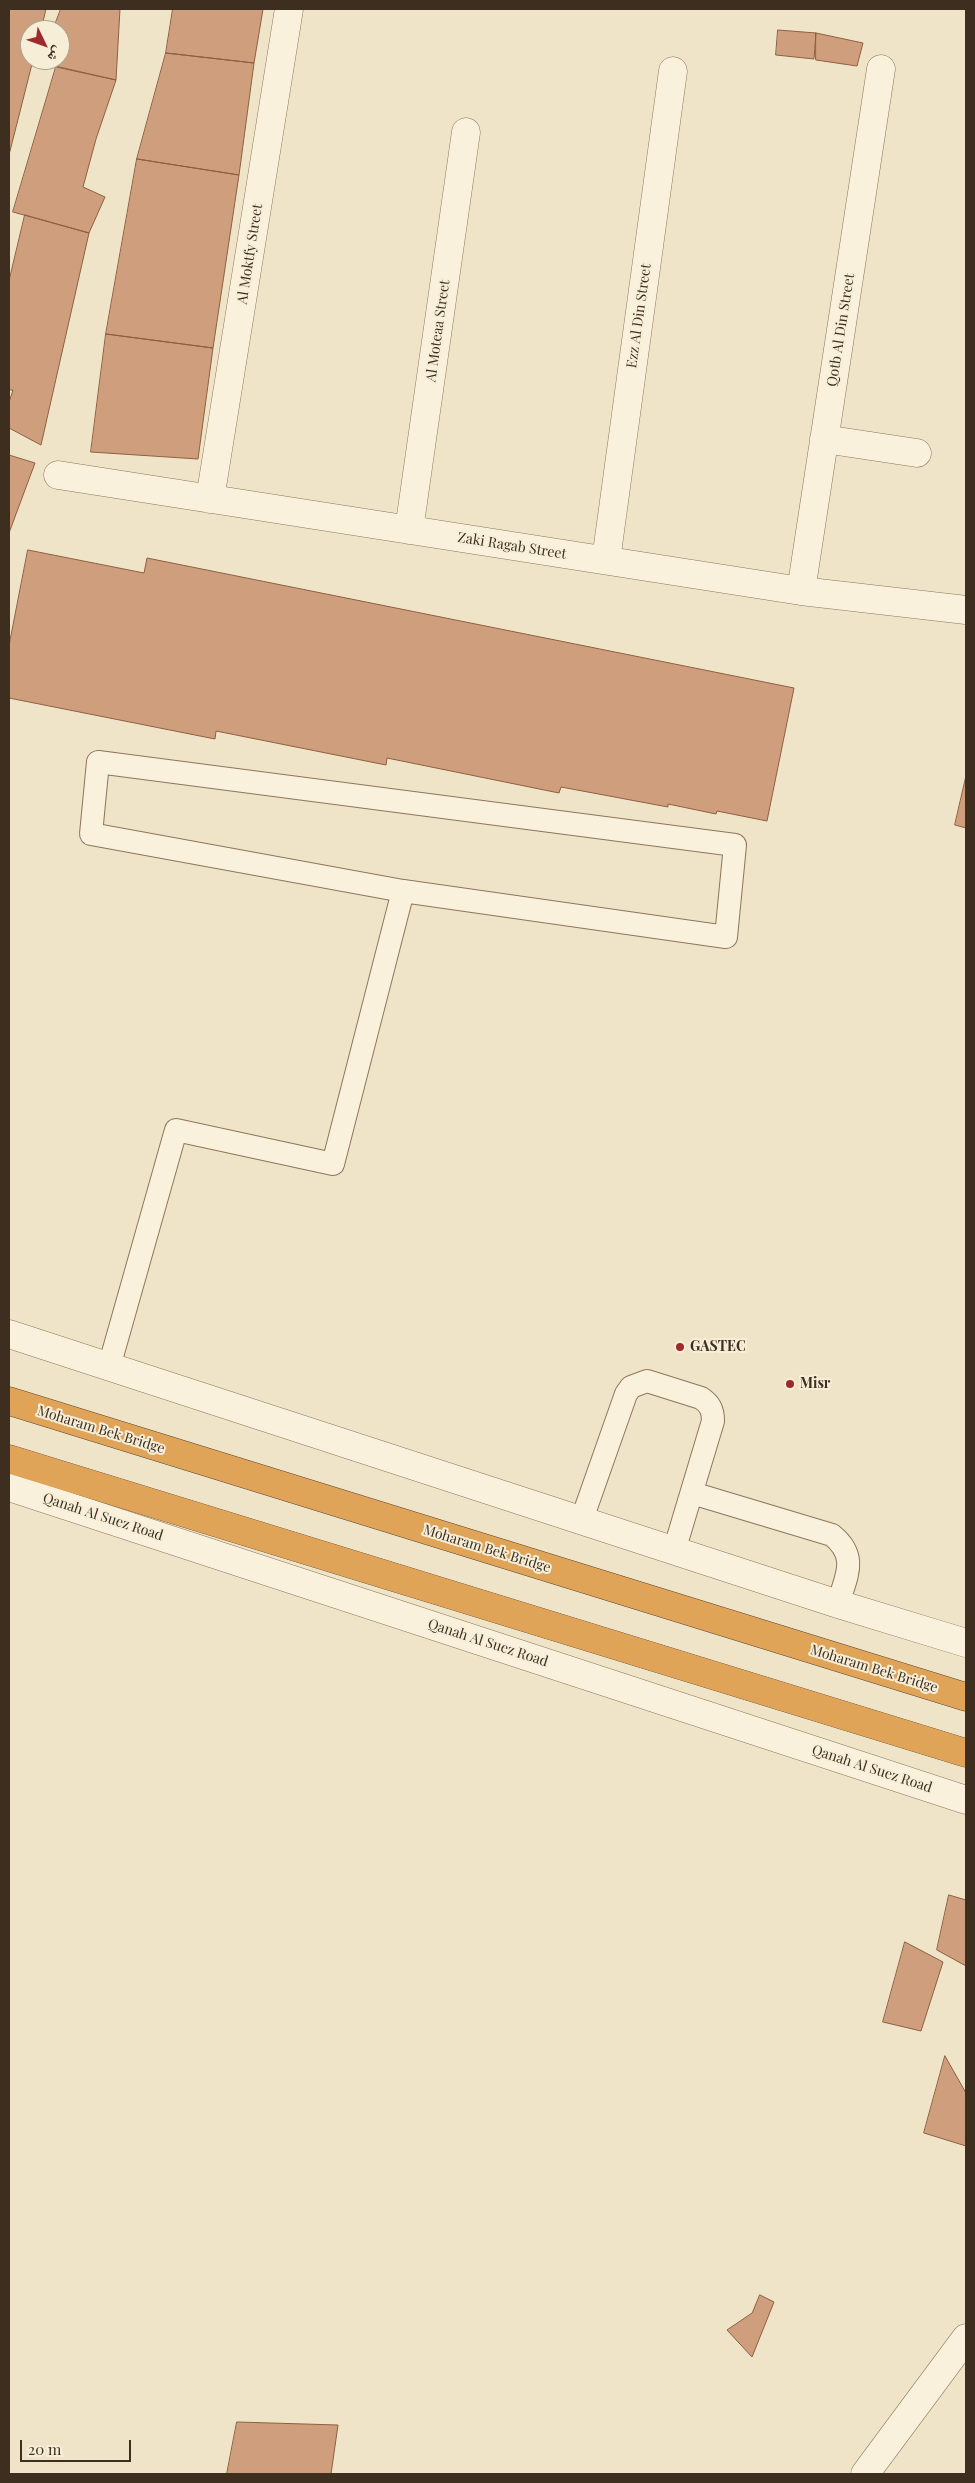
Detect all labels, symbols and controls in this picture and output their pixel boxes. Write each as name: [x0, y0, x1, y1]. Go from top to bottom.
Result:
north arrow: [20, 20, 70, 70]
text: ش: [44, 43, 68, 67]
street label: Al Moktfy Street: [234, 203, 266, 305]
street label: Ezz Al Din Street: [623, 263, 655, 369]
street label: Qotb Al Din Street: [824, 272, 858, 388]
street label: Al Moteaa Street: [423, 279, 453, 383]
street label: Zaki Ragab Street: [456, 529, 568, 563]
place label: GASTEC: [690, 1339, 746, 1355]
marker: GASTEC: [674, 1341, 686, 1353]
place label: Misr: [800, 1376, 830, 1392]
marker: Misr: [784, 1378, 796, 1390]
street label: Moharam Bek Bridge: [35, 1403, 167, 1457]
street label: Qanah Al Suez Road: [41, 1490, 165, 1544]
street label: Moharam Bek Bridge: [421, 1522, 553, 1576]
street label: Qanah Al Suez Road: [426, 1616, 550, 1670]
street label: Moharam Bek Bridge: [808, 1642, 940, 1696]
street label: Qanah Al Suez Road: [810, 1742, 934, 1796]
scale bar: [22, 2430, 134, 2462]
text: 20 m: [28, 2439, 61, 2459]

